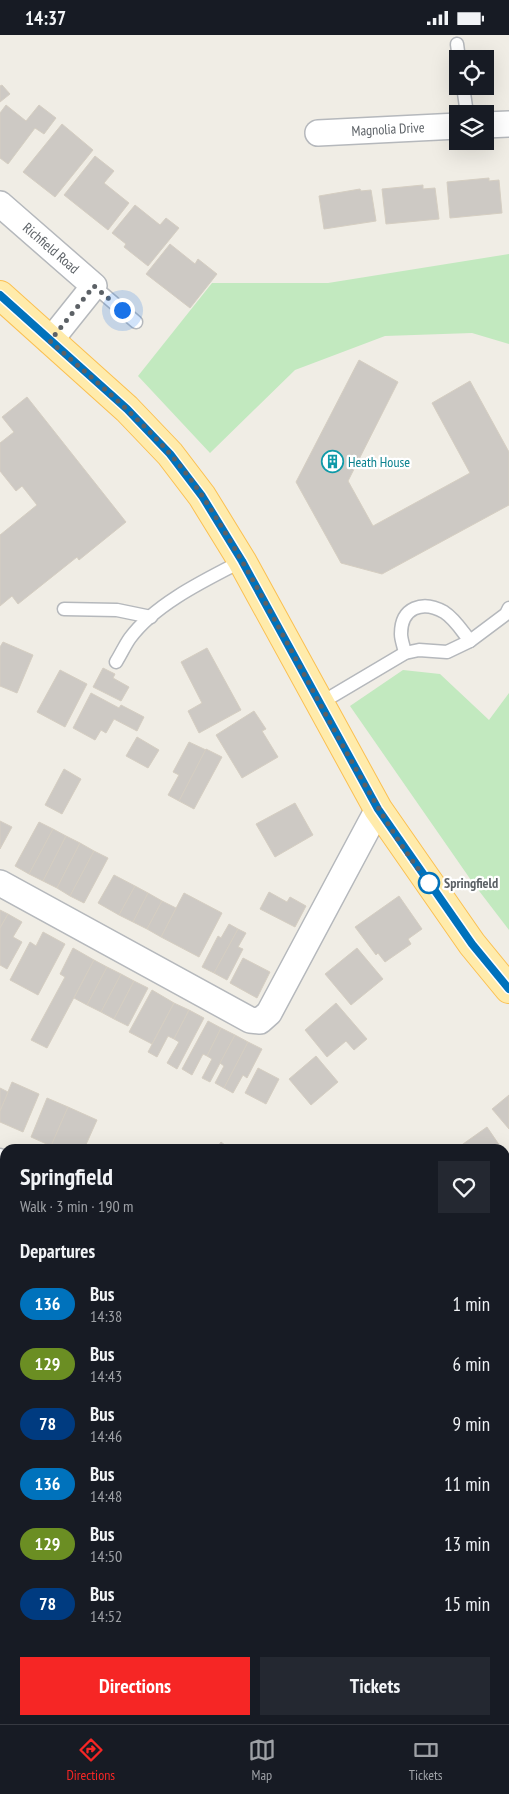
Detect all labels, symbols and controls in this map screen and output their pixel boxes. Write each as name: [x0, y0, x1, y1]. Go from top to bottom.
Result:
text: 14:37: [25, 6, 66, 30]
map controls: [449, 50, 494, 150]
button: locate: [449, 50, 494, 95]
button: layers: [449, 105, 494, 150]
street label: Magnolia Drive: [351, 118, 425, 140]
street label: Richfield Road: [19, 219, 83, 277]
your location: [110, 298, 135, 323]
building icon: Heath House: [320, 450, 344, 474]
place label: Heath House: [348, 453, 410, 471]
marker: Springfield: [418, 872, 440, 894]
place label: Springfield: [444, 874, 498, 892]
text: Springfield: [20, 1161, 113, 1192]
button: heart: [438, 1161, 490, 1213]
text: Walk · 3 min · 190 m: [20, 1196, 133, 1216]
text: Departures: [20, 1239, 95, 1263]
text: Bus: [90, 1282, 114, 1306]
text: 136: [35, 1292, 60, 1315]
text: 1 min: [453, 1292, 490, 1316]
text: 14:38: [90, 1306, 122, 1326]
text: Bus: [90, 1342, 114, 1366]
text: 129: [35, 1352, 60, 1375]
text: 6 min: [453, 1352, 490, 1376]
text: 14:43: [90, 1366, 122, 1386]
text: Bus: [90, 1402, 114, 1426]
text: 78: [39, 1412, 56, 1435]
text: 9 min: [453, 1412, 490, 1436]
text: 14:46: [90, 1426, 122, 1446]
text: Bus: [90, 1462, 114, 1486]
text: 136: [35, 1472, 60, 1495]
text: 11 min: [444, 1472, 490, 1496]
text: 14:48: [90, 1486, 122, 1506]
text: Bus: [90, 1522, 114, 1546]
text: 129: [35, 1532, 60, 1555]
text: 13 min: [444, 1532, 490, 1556]
text: 14:50: [90, 1546, 122, 1566]
text: Bus: [90, 1582, 114, 1606]
text: 78: [39, 1592, 56, 1615]
text: 15 min: [444, 1592, 490, 1616]
text: 14:52: [90, 1606, 122, 1626]
button: Directions: [20, 1657, 250, 1715]
button: Tickets: [260, 1657, 490, 1715]
tab: Directions: [66, 1736, 115, 1784]
tab: Map: [248, 1736, 276, 1784]
tab: Tickets: [409, 1736, 443, 1784]

